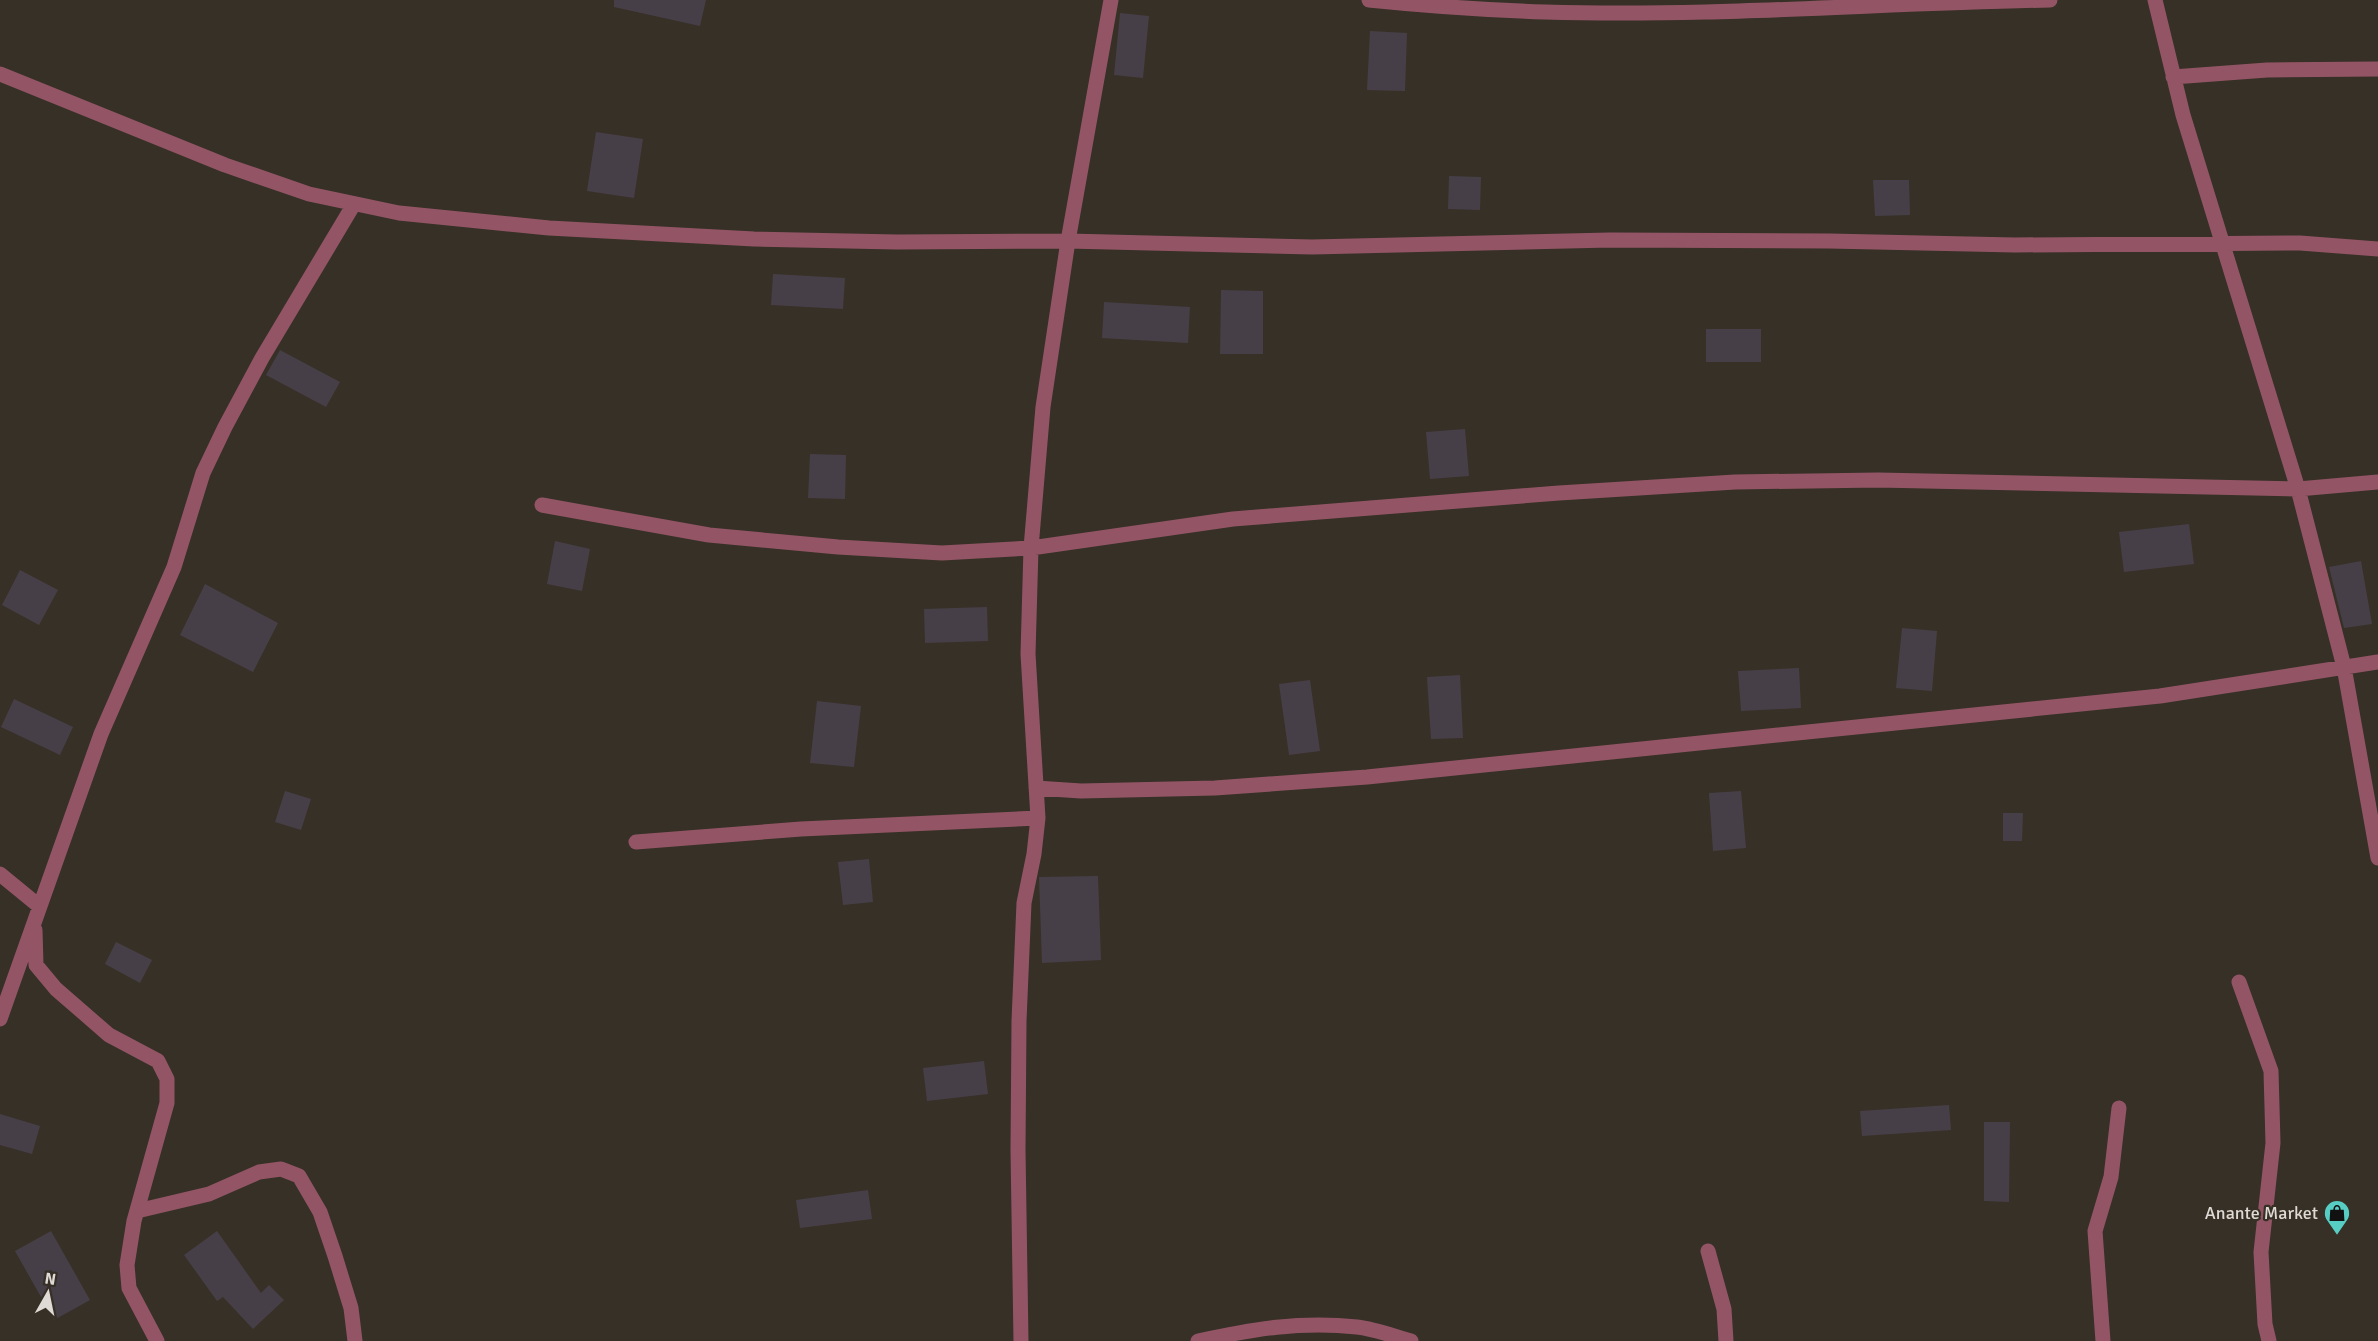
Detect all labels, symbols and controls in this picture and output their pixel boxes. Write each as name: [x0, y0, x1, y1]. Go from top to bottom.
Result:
shop icon: Anante Market: [2322, 1198, 2352, 1236]
place label: Anante Market: [2205, 1202, 2318, 1224]
north arrow: [18, 1263, 78, 1323]
text: N: [43, 1268, 57, 1290]

